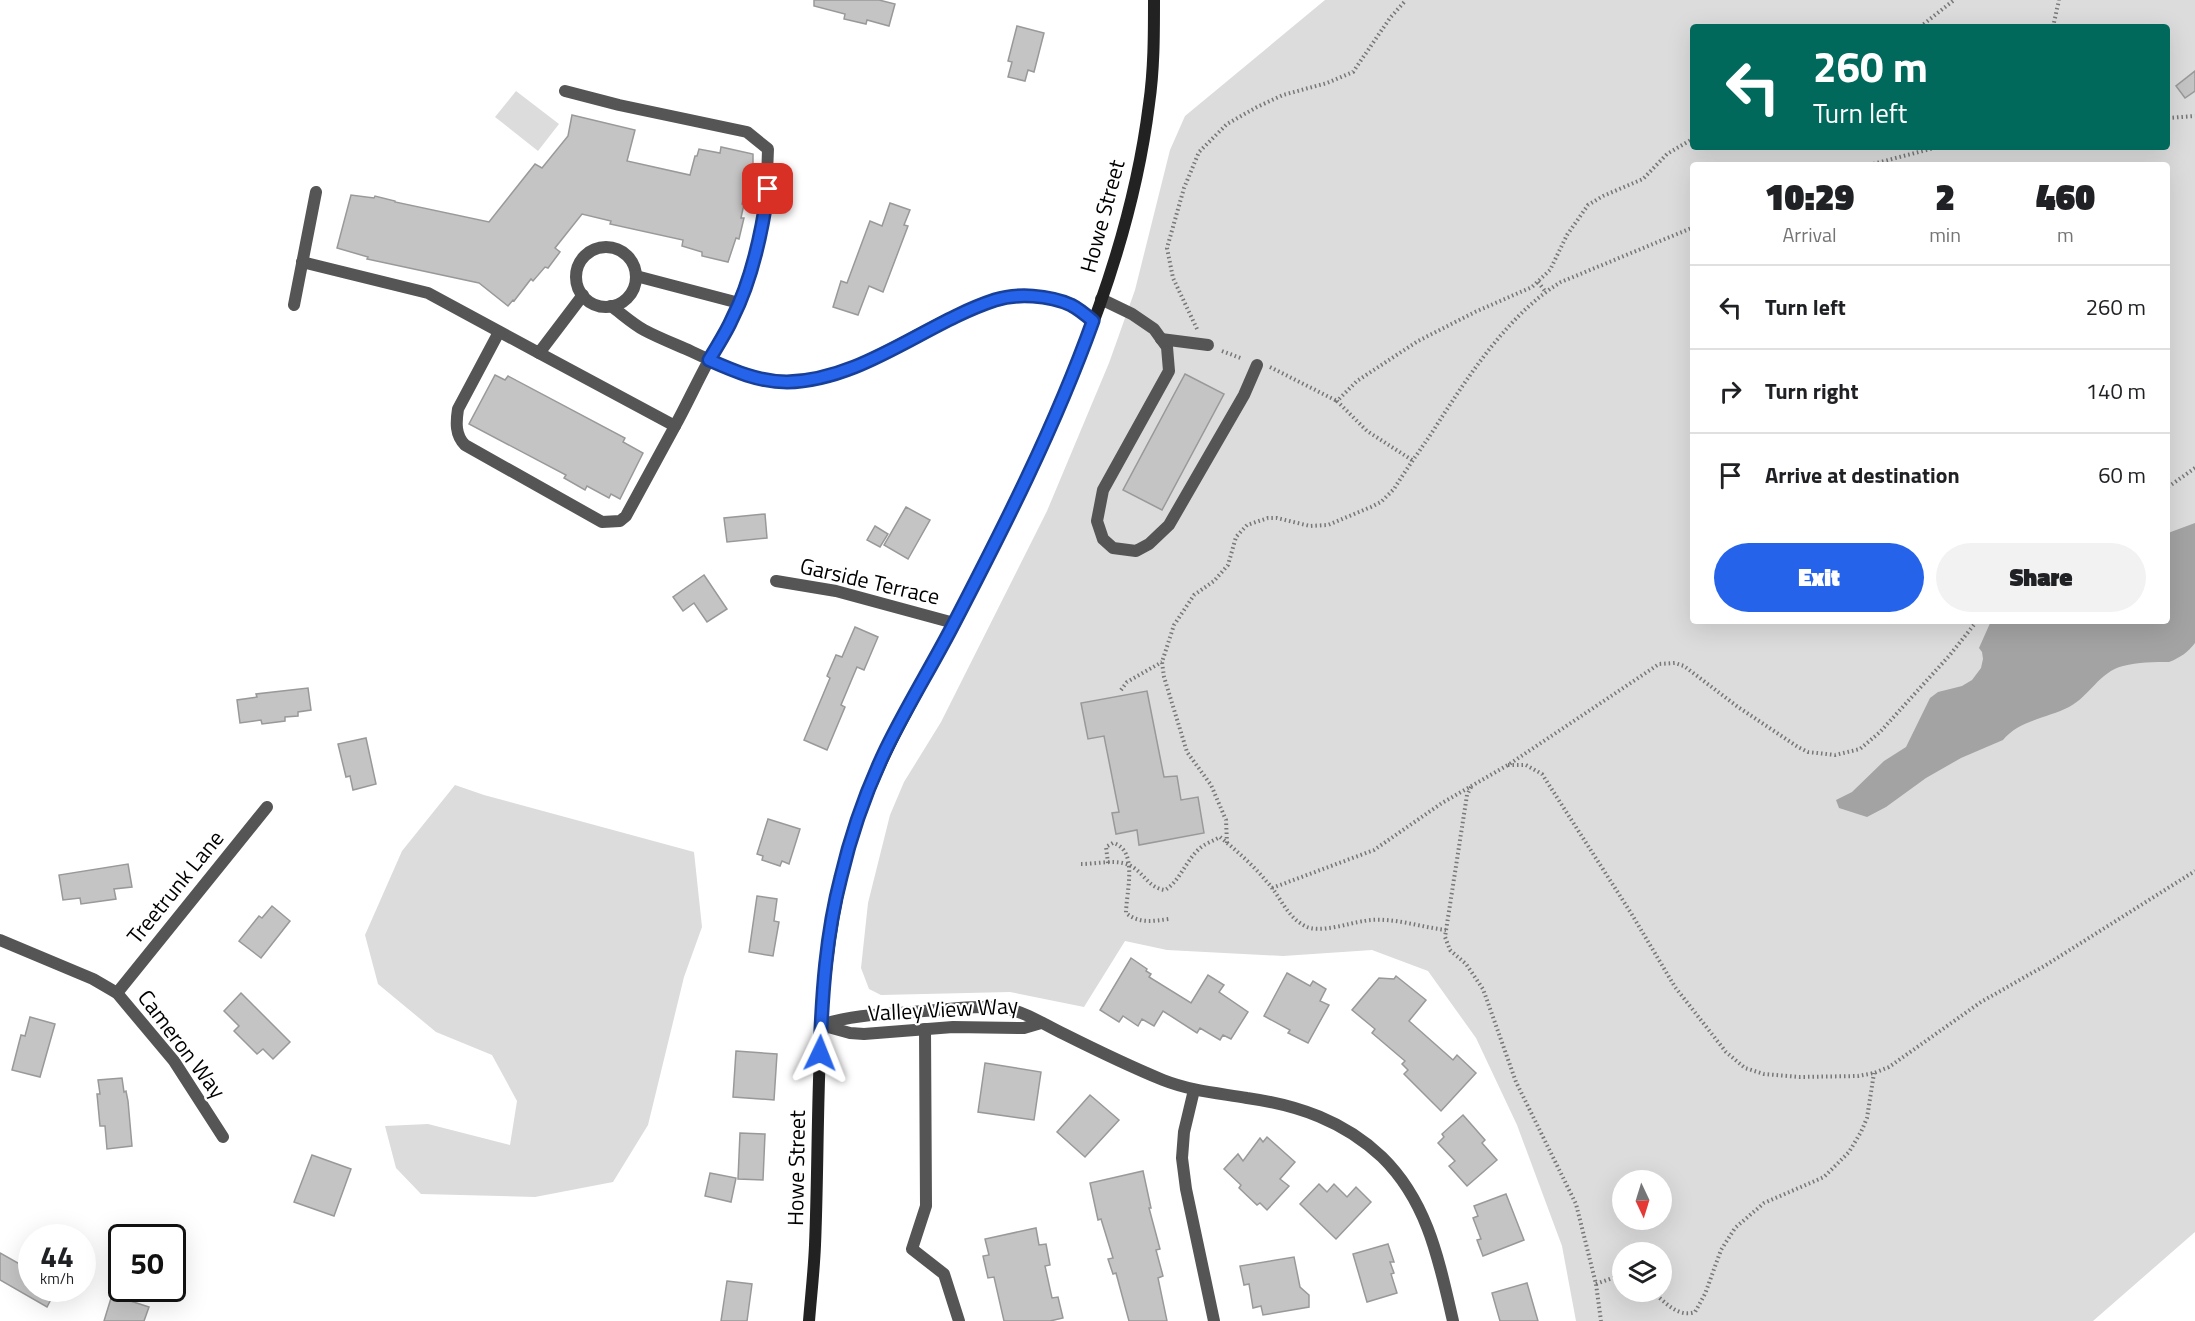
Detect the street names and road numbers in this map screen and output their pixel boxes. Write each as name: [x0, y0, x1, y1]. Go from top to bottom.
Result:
street label: Howe Street: [1071, 156, 1133, 276]
street label: Garside Terrace: [797, 548, 943, 614]
street label: Treetrunk Lane: [118, 823, 232, 951]
street label: Cameron Way: [130, 982, 235, 1106]
street label: Valley View Way: [867, 988, 1020, 1030]
street label: Howe Street: [778, 1110, 814, 1226]

